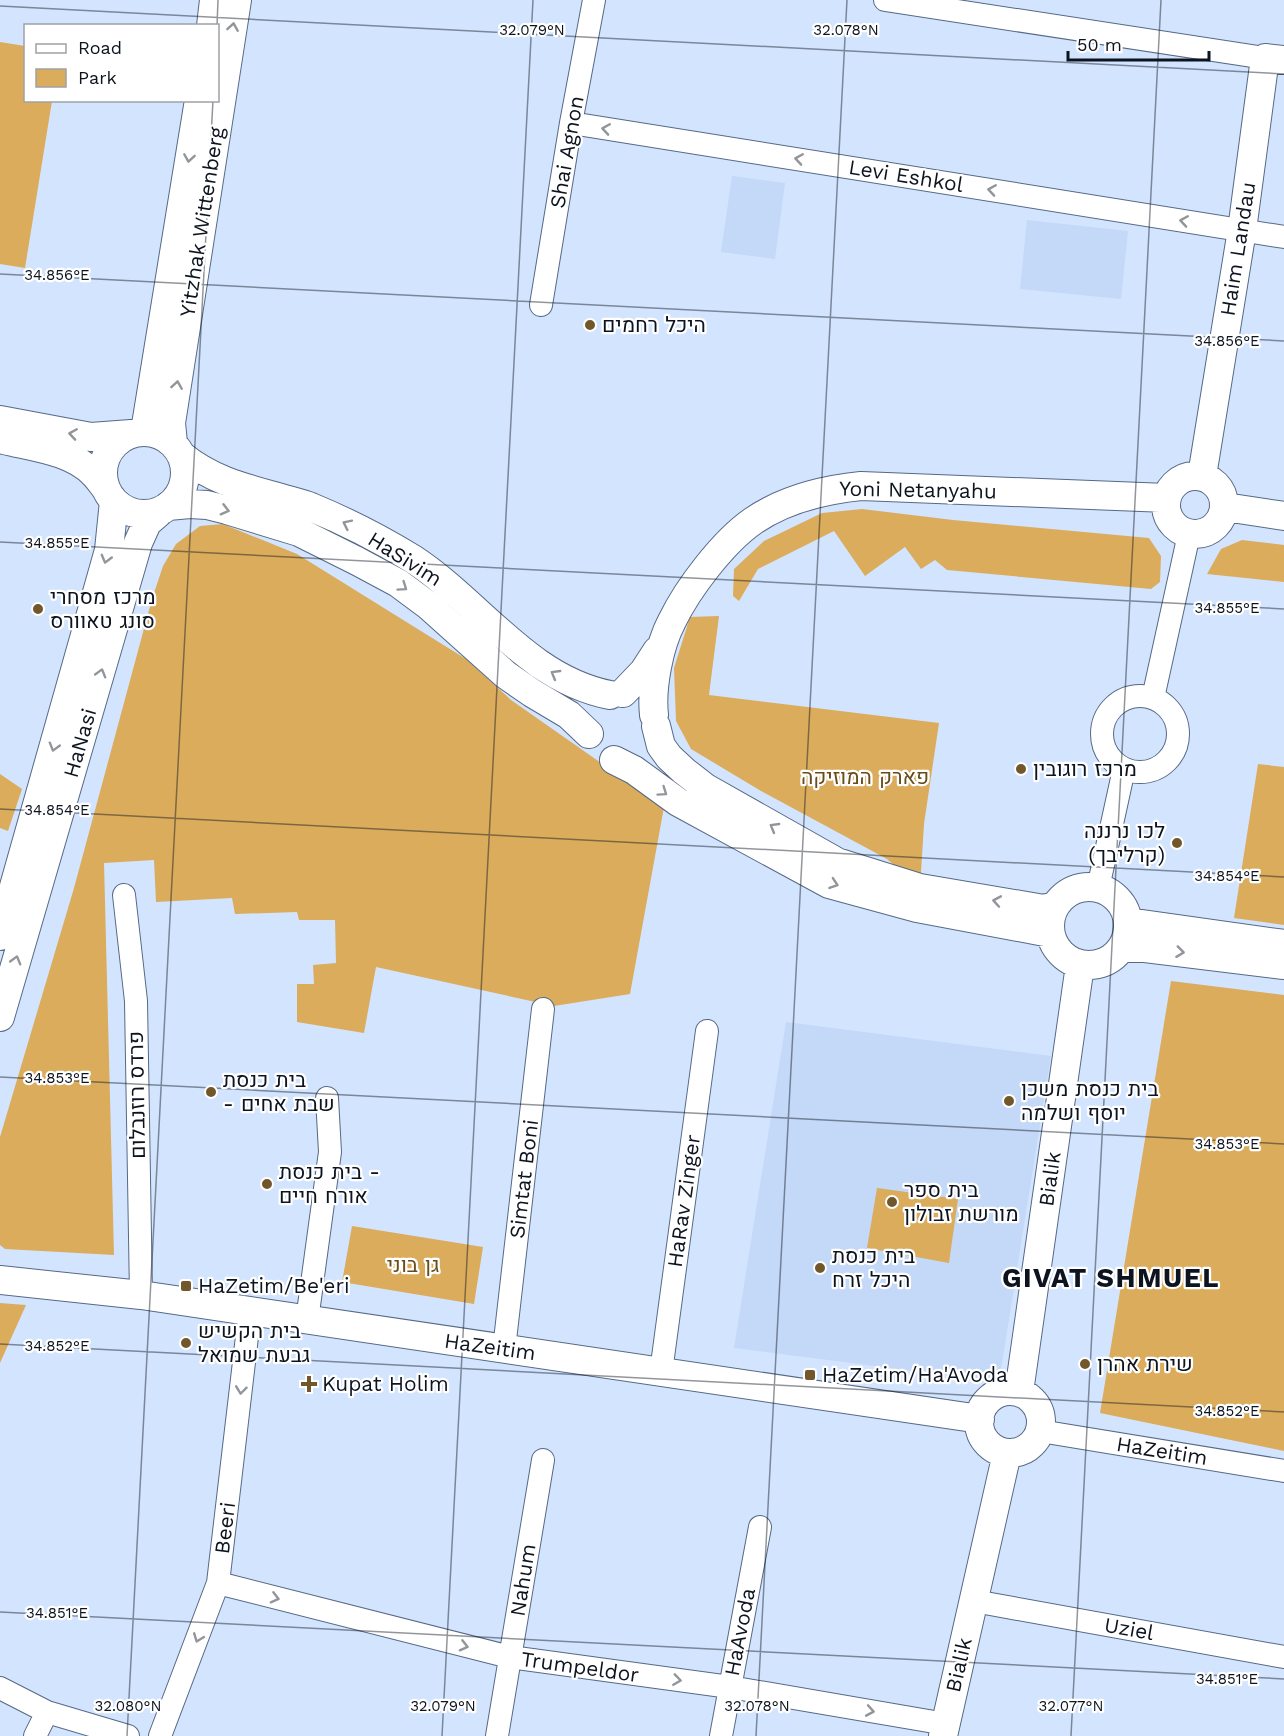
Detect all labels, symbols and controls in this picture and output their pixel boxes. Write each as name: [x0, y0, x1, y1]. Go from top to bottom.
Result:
text: 32.079°N: [499, 21, 565, 39]
text: 32.078°N: [813, 21, 879, 39]
one-way arrow: [226, 22, 238, 31]
legend: [24, 24, 219, 102]
scale bar: [1068, 24, 1209, 62]
text: 50 m: [1077, 34, 1122, 55]
text: Road: [78, 37, 122, 58]
text: Park: [78, 67, 117, 88]
street label: Shai Agnon: [544, 94, 589, 210]
one-way arrow: [602, 123, 611, 135]
street label: Yitzhak Wittenberg: [174, 124, 229, 319]
one-way arrow: [184, 154, 196, 163]
one-way arrow: [794, 154, 804, 166]
street label: Levi Eshkol: [847, 154, 966, 197]
street label: Haim Landau: [1215, 180, 1260, 318]
one-way arrow: [987, 184, 997, 197]
one-way arrow: [1179, 215, 1189, 227]
text: 34.856°E: [24, 266, 90, 284]
place label: היכל רחמים: [602, 312, 706, 337]
marker: היכל רחמים: [583, 318, 597, 332]
text: 34.856°E: [1194, 332, 1260, 350]
one-way arrow: [171, 381, 183, 390]
one-way arrow: [68, 429, 78, 441]
street label: Yoni Netanyahu: [839, 476, 997, 503]
one-way arrow: [220, 503, 230, 515]
one-way arrow: [343, 520, 354, 532]
street label: HaSivim: [364, 526, 447, 591]
text: 34.855°E: [25, 534, 89, 552]
one-way arrow: [101, 554, 114, 564]
one-way arrow: [397, 580, 408, 591]
place label: מרכז מסחרי סונג טאוורס: [50, 584, 156, 633]
text: 34.855°E: [1195, 599, 1259, 617]
marker: מרכז מסחרי סונג טאוורס: [31, 602, 45, 616]
one-way arrow: [94, 668, 106, 679]
one-way arrow: [551, 670, 562, 682]
street label: HaNasi: [58, 705, 101, 780]
one-way arrow: [49, 741, 61, 752]
place label: מרכז רוגובין: [1033, 756, 1137, 781]
marker: מרכז רוגובין: [1014, 762, 1028, 776]
park label: פארק המוזיקה: [801, 764, 929, 789]
one-way arrow: [656, 785, 667, 796]
text: 34.854°E: [24, 801, 90, 819]
place label: לכו נרננה (קרליבך): [1084, 818, 1165, 867]
one-way arrow: [770, 823, 780, 834]
marker: לכו נרננה (קרליבך): [1170, 836, 1184, 850]
text: 34.854°E: [1194, 867, 1260, 885]
one-way arrow: [828, 877, 839, 890]
one-way arrow: [992, 895, 1002, 908]
one-way arrow: [1175, 945, 1185, 958]
one-way arrow: [9, 956, 21, 966]
street label: פרדס רוזנבלום: [123, 1031, 150, 1159]
place label: בית כנסת - שבת אחים: [223, 1067, 335, 1116]
text: 34.853°E: [25, 1069, 89, 1087]
place label: בית כנסת משכן יוסף ושלמה: [1021, 1076, 1159, 1125]
marker: בית כנסת - שבת אחים: [204, 1085, 218, 1099]
marker: בית כנסת משכן יוסף ושלמה: [1002, 1094, 1016, 1108]
street label: Simtat Boni: [504, 1118, 543, 1240]
street label: HaRav Zinger: [662, 1132, 705, 1269]
text: 34.853°E: [1195, 1135, 1259, 1153]
street label: Bialik: [1033, 1150, 1066, 1208]
place label: בית כנסת - אורח חיים: [279, 1159, 380, 1208]
marker: בית כנסת - אורח חיים: [260, 1177, 274, 1191]
place label: בית ספר מורשת זבולון: [904, 1177, 1018, 1226]
marker: בית ספר מורשת זבולון: [885, 1195, 899, 1209]
place label: בית כנסת היכל זרח: [832, 1243, 915, 1292]
park label: גן בוני: [387, 1252, 439, 1277]
marker: בית כנסת היכל זרח: [813, 1261, 827, 1275]
district label: GIVAT SHMUEL: [1002, 1262, 1220, 1294]
place label: HaZetim/Be'eri: [198, 1273, 350, 1298]
marker: HaZetim/Be'eri: [179, 1279, 193, 1293]
place label: בית הקשיש גבעת שמואל: [198, 1318, 310, 1367]
street label: HaZeitim: [443, 1328, 537, 1365]
marker: בית הקשיש גבעת שמואל: [179, 1336, 193, 1350]
text: 34.852°E: [25, 1337, 89, 1355]
place label: שירת אהרן: [1097, 1351, 1193, 1376]
marker: שירת אהרן: [1078, 1357, 1092, 1371]
place label: HaZetim/Ha'Avoda: [822, 1362, 1008, 1387]
marker: HaZetim/Ha'Avoda: [803, 1368, 817, 1382]
place label: Kupat Holim: [322, 1371, 449, 1396]
marker: Kupat Holim: [300, 1375, 318, 1393]
one-way arrow: [235, 1386, 248, 1395]
text: 34.852°E: [1195, 1402, 1259, 1420]
street label: HaZeitim: [1115, 1431, 1209, 1470]
street label: Beeri: [209, 1501, 240, 1555]
street label: Nahum: [504, 1542, 541, 1618]
street label: HaAvoda: [719, 1586, 760, 1678]
one-way arrow: [270, 1590, 280, 1603]
text: 34.851°E: [26, 1604, 88, 1622]
street label: Uziel: [1102, 1612, 1156, 1645]
one-way arrow: [192, 1632, 205, 1643]
street label: Bialik: [940, 1635, 977, 1695]
one-way arrow: [459, 1638, 469, 1651]
street label: Trumpeldor: [519, 1646, 641, 1687]
text: 34.851°E: [1196, 1670, 1258, 1688]
one-way arrow: [673, 1674, 682, 1686]
text: 32.080°N: [95, 1697, 161, 1715]
text: 32.079°N: [410, 1697, 476, 1715]
text: 32.078°N: [724, 1697, 790, 1715]
text: 32.077°N: [1039, 1697, 1103, 1715]
one-way arrow: [864, 1704, 874, 1717]

